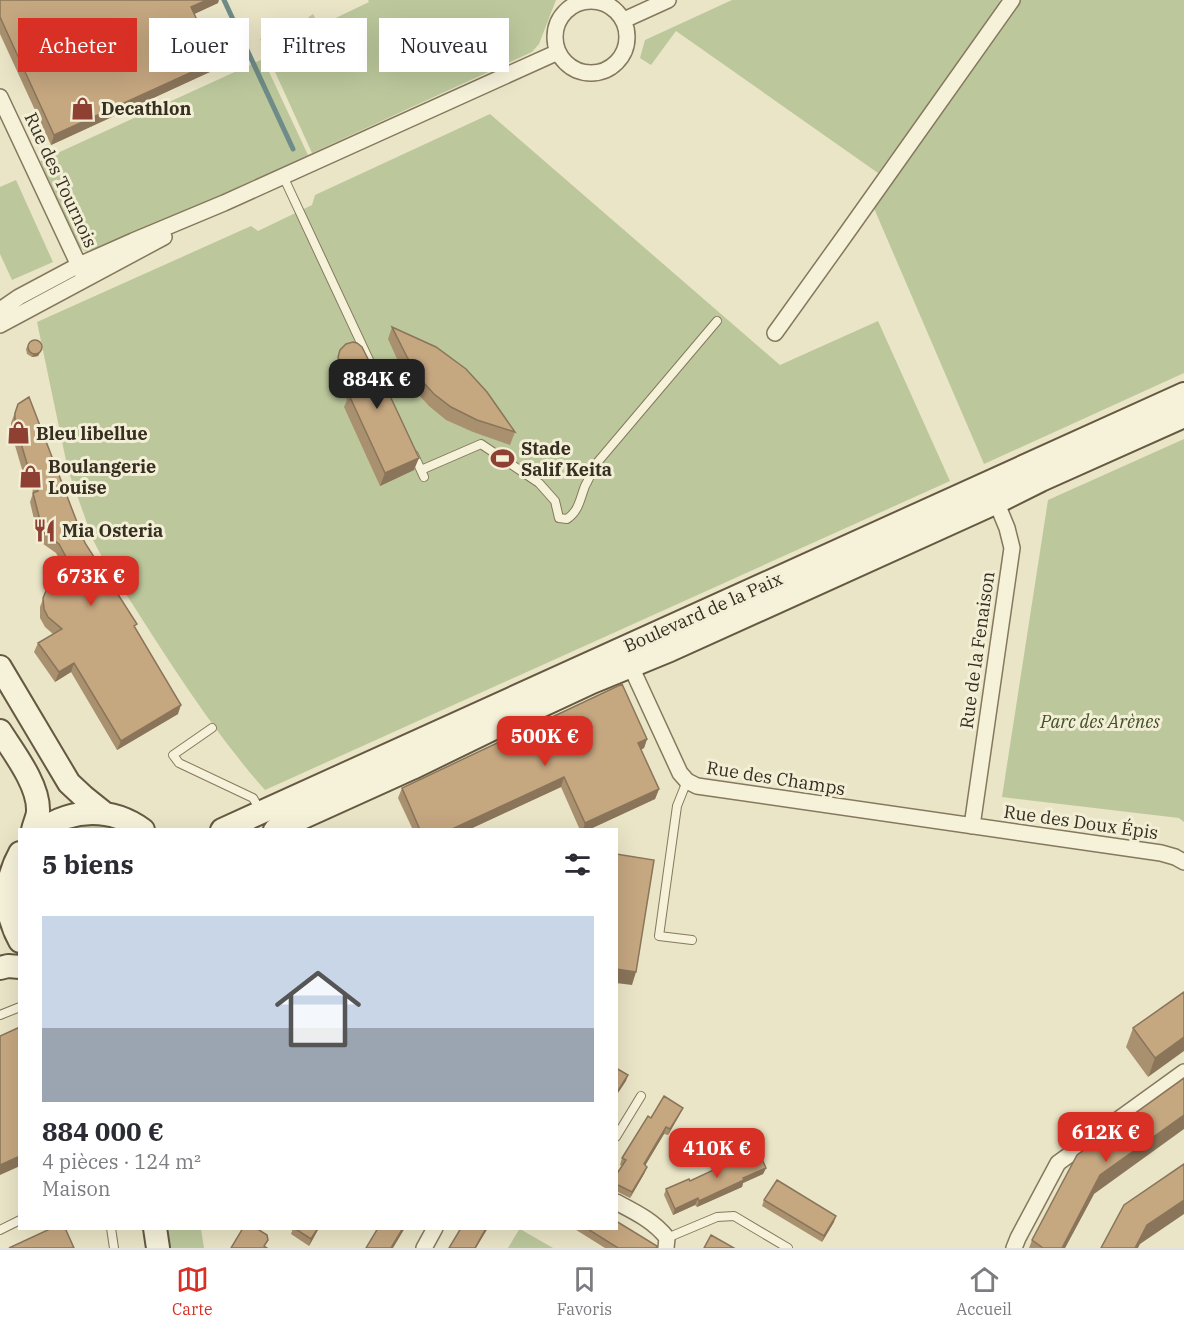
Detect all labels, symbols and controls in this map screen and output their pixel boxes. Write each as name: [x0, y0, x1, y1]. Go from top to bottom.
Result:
chip: Acheter: [18, 18, 137, 72]
chip: Louer: [149, 18, 249, 72]
chip: Filtres: [261, 18, 367, 72]
chip: Nouveau: [379, 18, 509, 72]
shop icon: Decathlon: [70, 95, 96, 121]
place label: Decathlon: [101, 97, 191, 120]
street label: Rue des Tournois: [20, 109, 102, 251]
pin: 884K €: [328, 359, 426, 410]
text: 884K €: [343, 365, 411, 392]
shop icon: Bleu libellue: [5, 420, 31, 446]
place label: Bleu libellue: [36, 422, 148, 445]
place label: Stade Salif Keita: [521, 437, 612, 481]
sports icon: Stade Salif Keita: [490, 445, 516, 471]
place label: Boulangerie Louise: [48, 455, 156, 499]
shop icon: Boulangerie Louise: [17, 463, 43, 489]
restaurant icon: Mia Osteria: [31, 517, 57, 543]
place label: Mia Osteria: [62, 519, 163, 542]
pin: 673K €: [42, 556, 140, 607]
text: 673K €: [57, 562, 125, 589]
street label: Boulevard de la Paix: [620, 567, 786, 657]
street label: Rue de la Fenaison: [955, 570, 999, 730]
park label: Parc des Arènes: [1039, 710, 1160, 733]
pin: 500K €: [496, 716, 594, 767]
text: 500K €: [511, 722, 579, 749]
street label: Rue des Champs: [705, 756, 847, 800]
street label: Rue des Doux Épis: [1002, 800, 1160, 844]
text: 5 biens: [42, 847, 134, 881]
icon: filters: [561, 848, 594, 881]
icon: home: [264, 955, 372, 1063]
pin: 612K €: [1057, 1112, 1155, 1163]
text: 884 000 €: [42, 1114, 164, 1148]
text: 612K €: [1072, 1118, 1140, 1145]
pin: 410K €: [668, 1128, 766, 1179]
text: 410K €: [683, 1134, 751, 1161]
text: 4 pièces · 124 m²: [42, 1148, 201, 1175]
text: Maison: [42, 1175, 110, 1202]
tab: Carte: [172, 1263, 213, 1319]
tab: Favoris: [557, 1263, 612, 1319]
tab: Accueil: [956, 1263, 1012, 1319]

